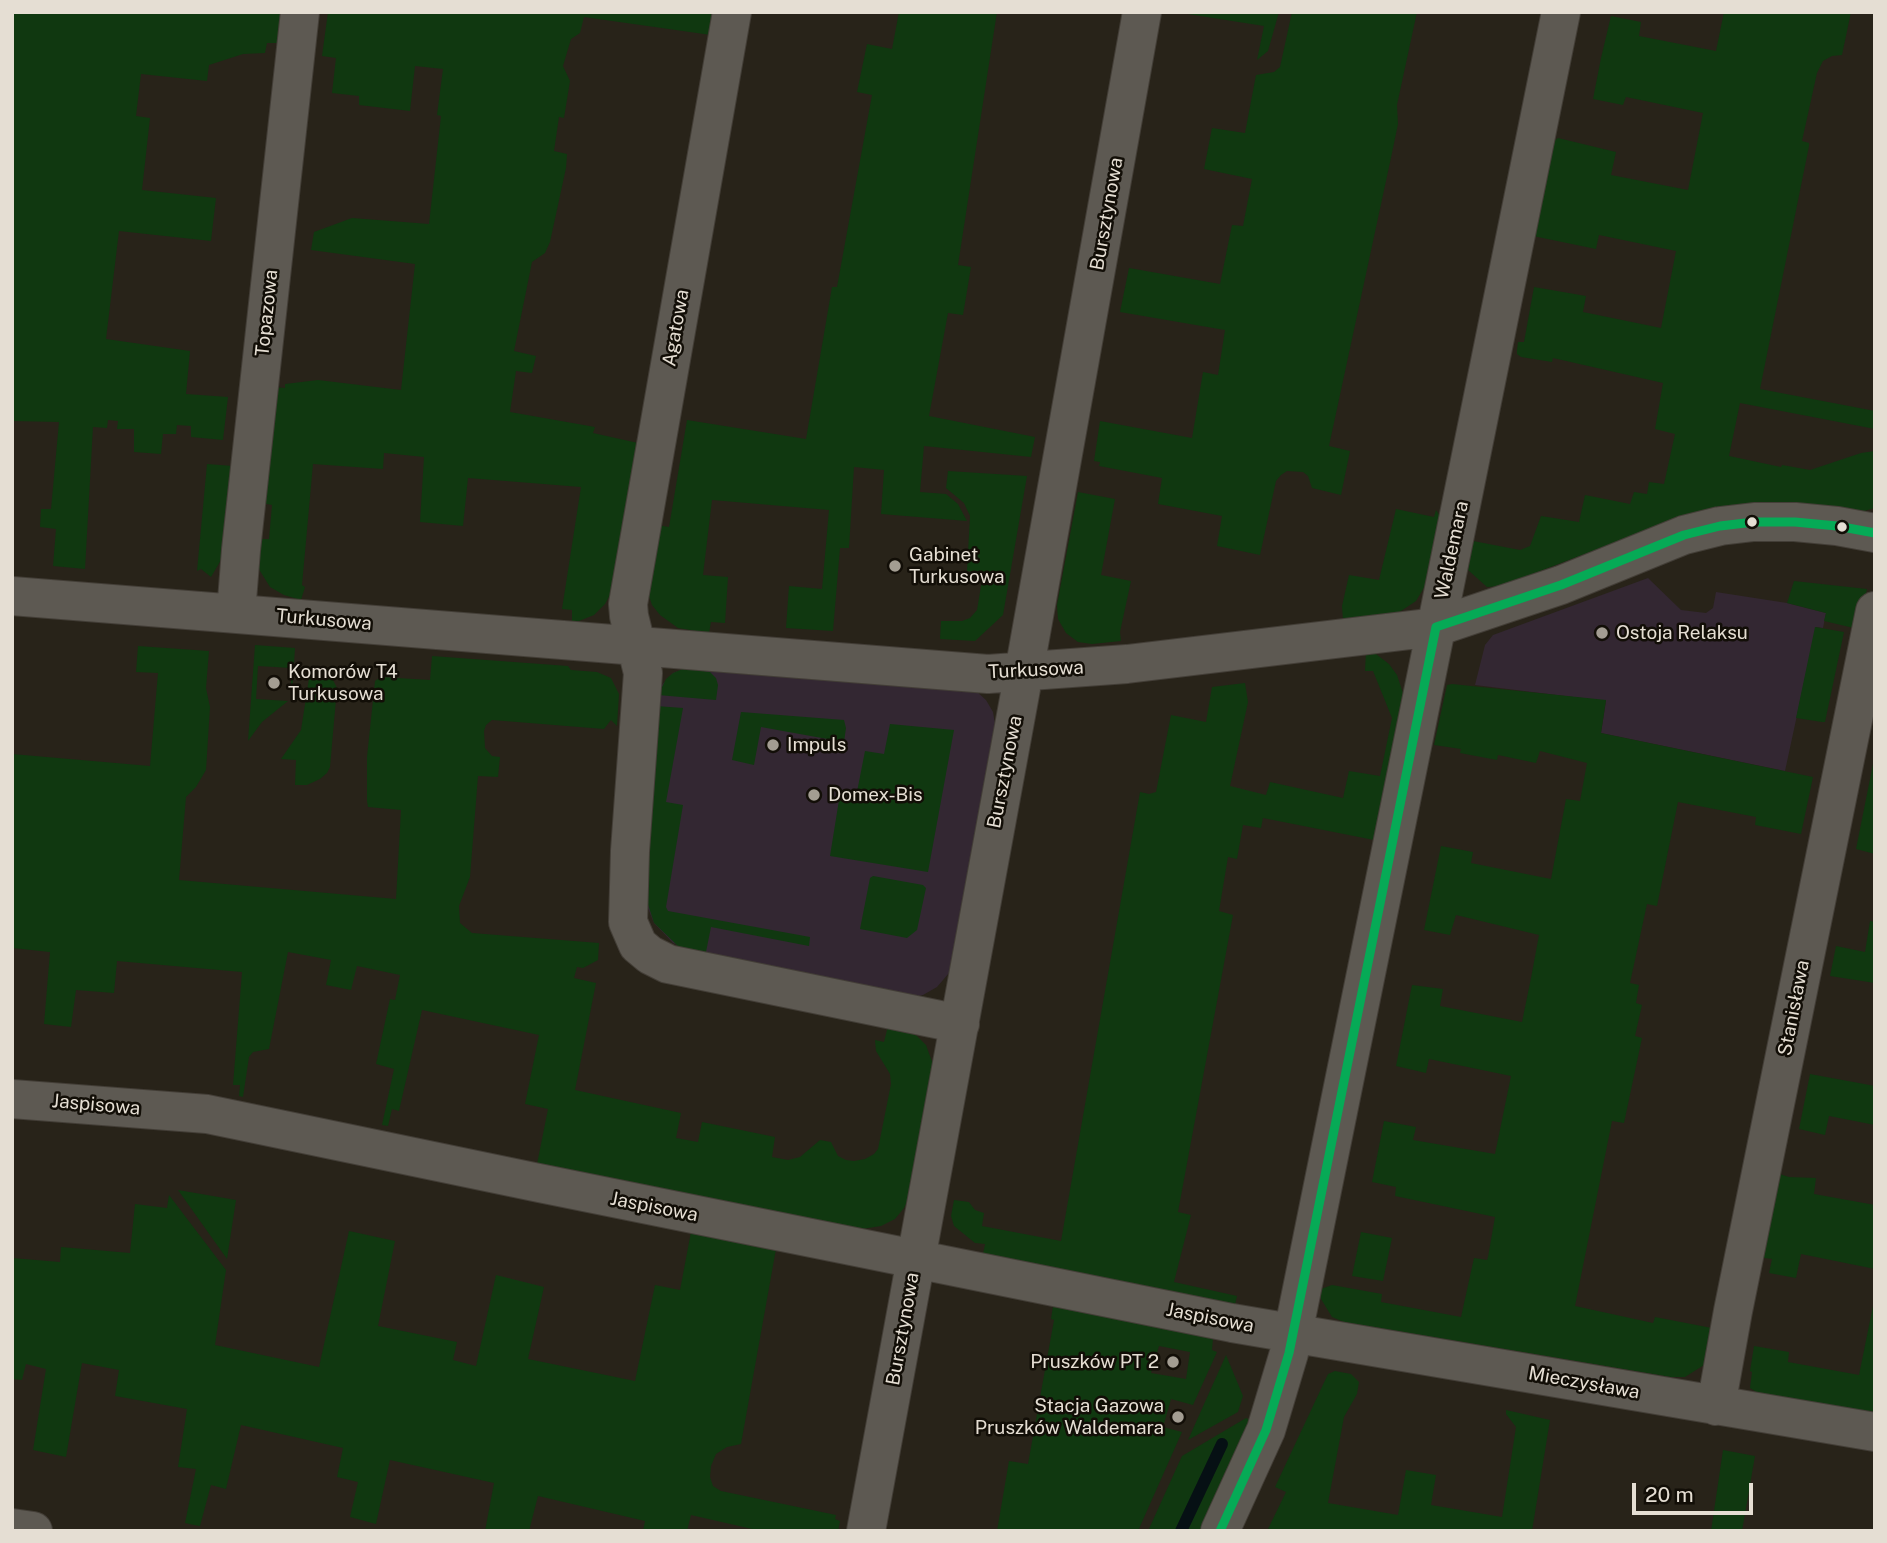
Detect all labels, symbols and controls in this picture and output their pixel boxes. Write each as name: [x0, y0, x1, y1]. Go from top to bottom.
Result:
street label: Bursztynowa: [1086, 156, 1128, 272]
street label: Topazowa: [251, 268, 283, 358]
street label: Agatowa: [658, 288, 694, 368]
street label: Waldemara: [1430, 499, 1474, 601]
unlabelled marker: [1745, 515, 1759, 529]
unlabelled marker: [1835, 520, 1849, 534]
place label: Gabinet Turkusowa: [909, 544, 1005, 588]
marker: Gabinet Turkusowa: [887, 558, 903, 574]
street label: Turkusowa: [275, 604, 373, 636]
place label: Ostoja Relaksu: [1616, 622, 1748, 644]
marker: Ostoja Relaksu: [1594, 625, 1610, 641]
street label: Turkusowa: [988, 656, 1084, 684]
place label: Komorów T4 Turkusowa: [288, 661, 398, 705]
marker: Komorów T4 Turkusowa: [266, 675, 282, 691]
street label: Bursztynowa: [983, 714, 1027, 830]
place label: Impuls: [787, 734, 846, 756]
marker: Impuls: [765, 737, 781, 753]
place label: Domex-Bis: [828, 784, 923, 806]
marker: Domex-Bis: [806, 787, 822, 803]
street label: Stanisława: [1774, 958, 1814, 1058]
street label: Jaspisowa: [51, 1090, 141, 1120]
street label: Jaspisowa: [608, 1187, 700, 1227]
street label: Bursztynowa: [882, 1271, 924, 1387]
street label: Jaspisowa: [1164, 1298, 1256, 1338]
place label: Pruszków PT 2: [1030, 1351, 1159, 1373]
marker: Pruszków PT 2: [1165, 1354, 1181, 1370]
street label: Mieczysława: [1527, 1362, 1641, 1404]
place label: Stacja Gazowa Pruszków Waldemara: [975, 1395, 1164, 1439]
marker: Stacja Gazowa Pruszków Waldemara: [1170, 1409, 1186, 1425]
scale bar: [1635, 1470, 1756, 1514]
text: 20 m: [1645, 1482, 1694, 1507]

